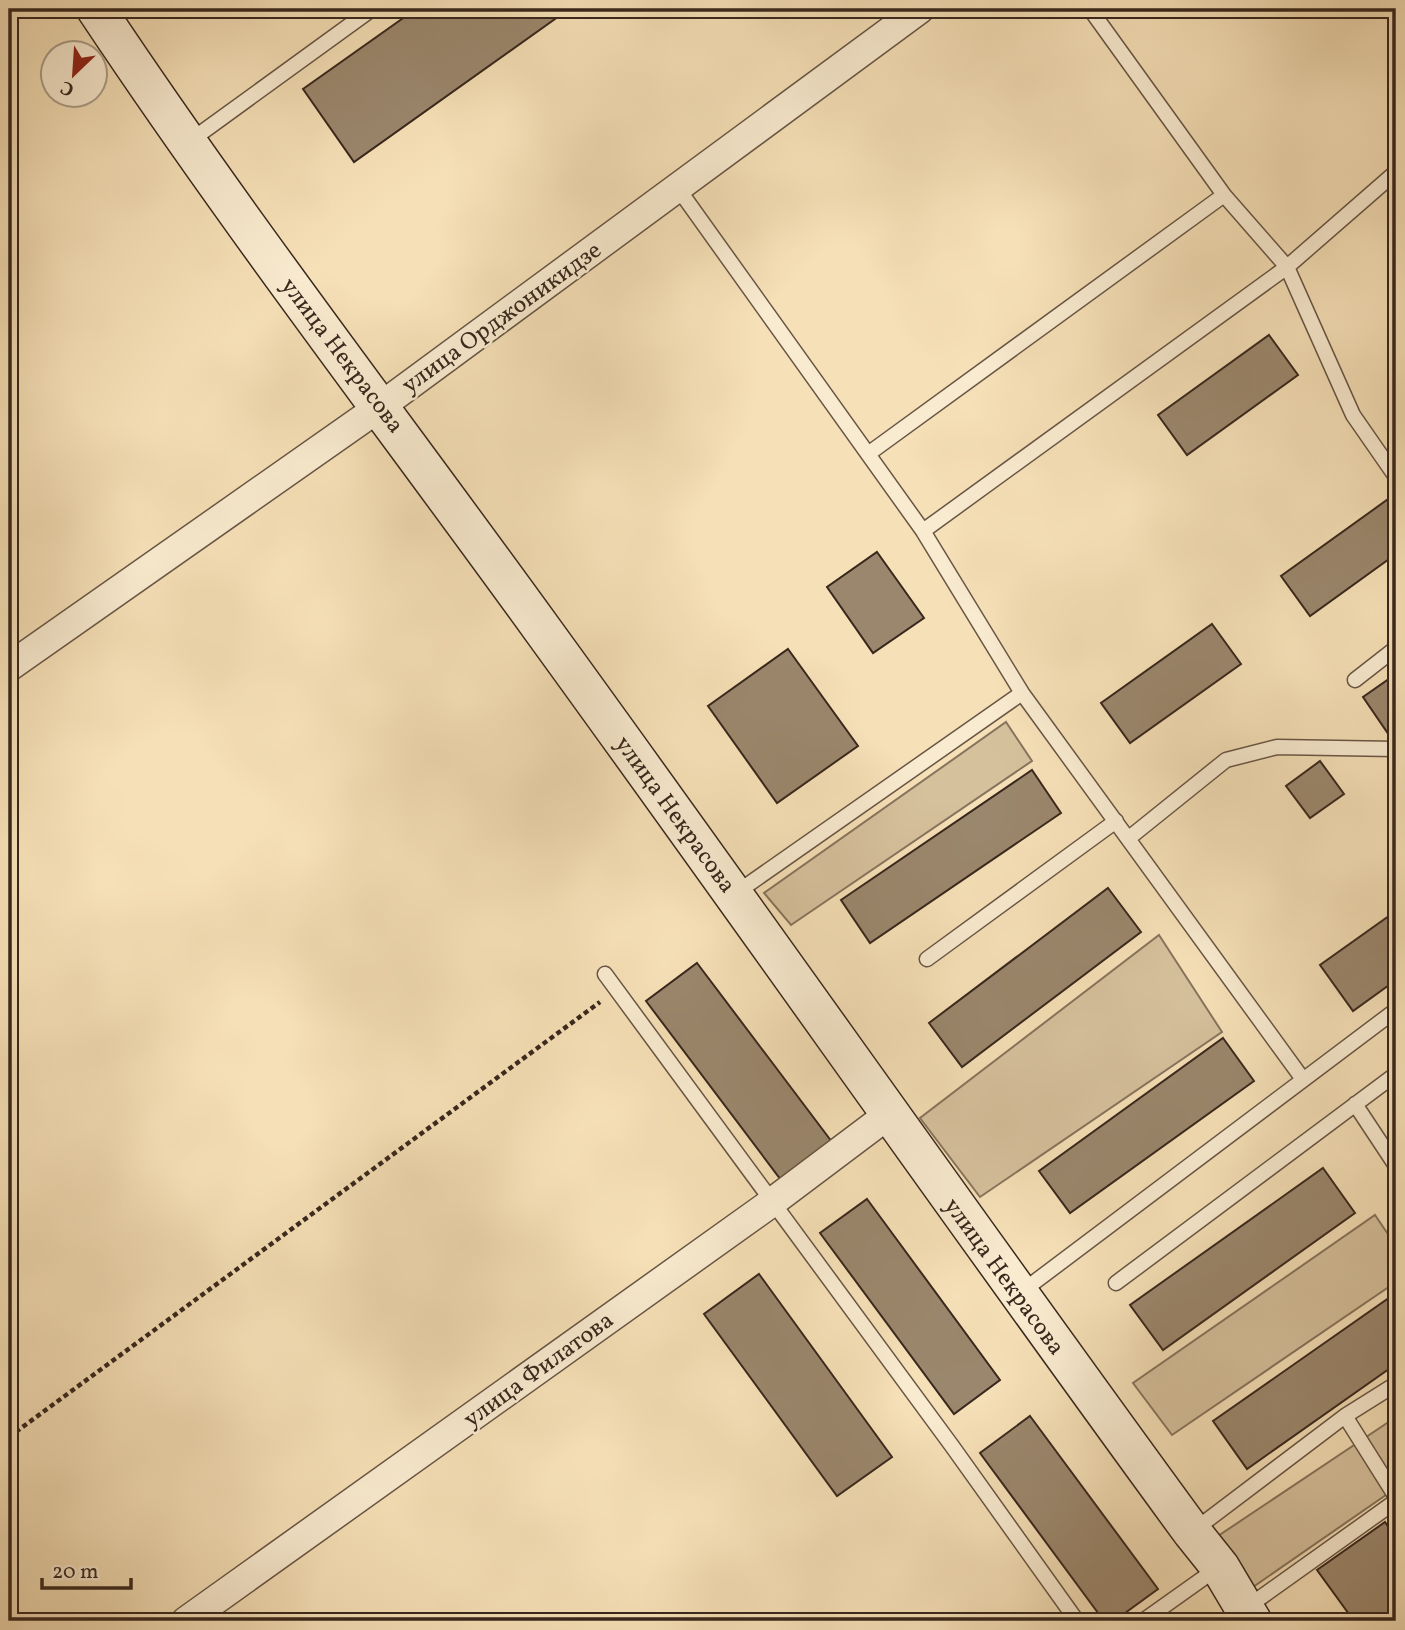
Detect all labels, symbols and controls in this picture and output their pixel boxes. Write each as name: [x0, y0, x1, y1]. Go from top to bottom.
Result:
north arrow: [38, 38, 108, 108]
text: С: [57, 73, 79, 102]
street label: улица Орджоникидзе: [395, 234, 609, 403]
street label: улица Некрасова: [271, 271, 411, 441]
street label: улица Некрасова: [606, 729, 743, 901]
street label: улица Некрасова: [935, 1191, 1072, 1363]
street label: улица Филатова: [457, 1304, 621, 1437]
scale bar: [42, 1546, 131, 1590]
text: 20 m: [52, 1558, 98, 1587]

